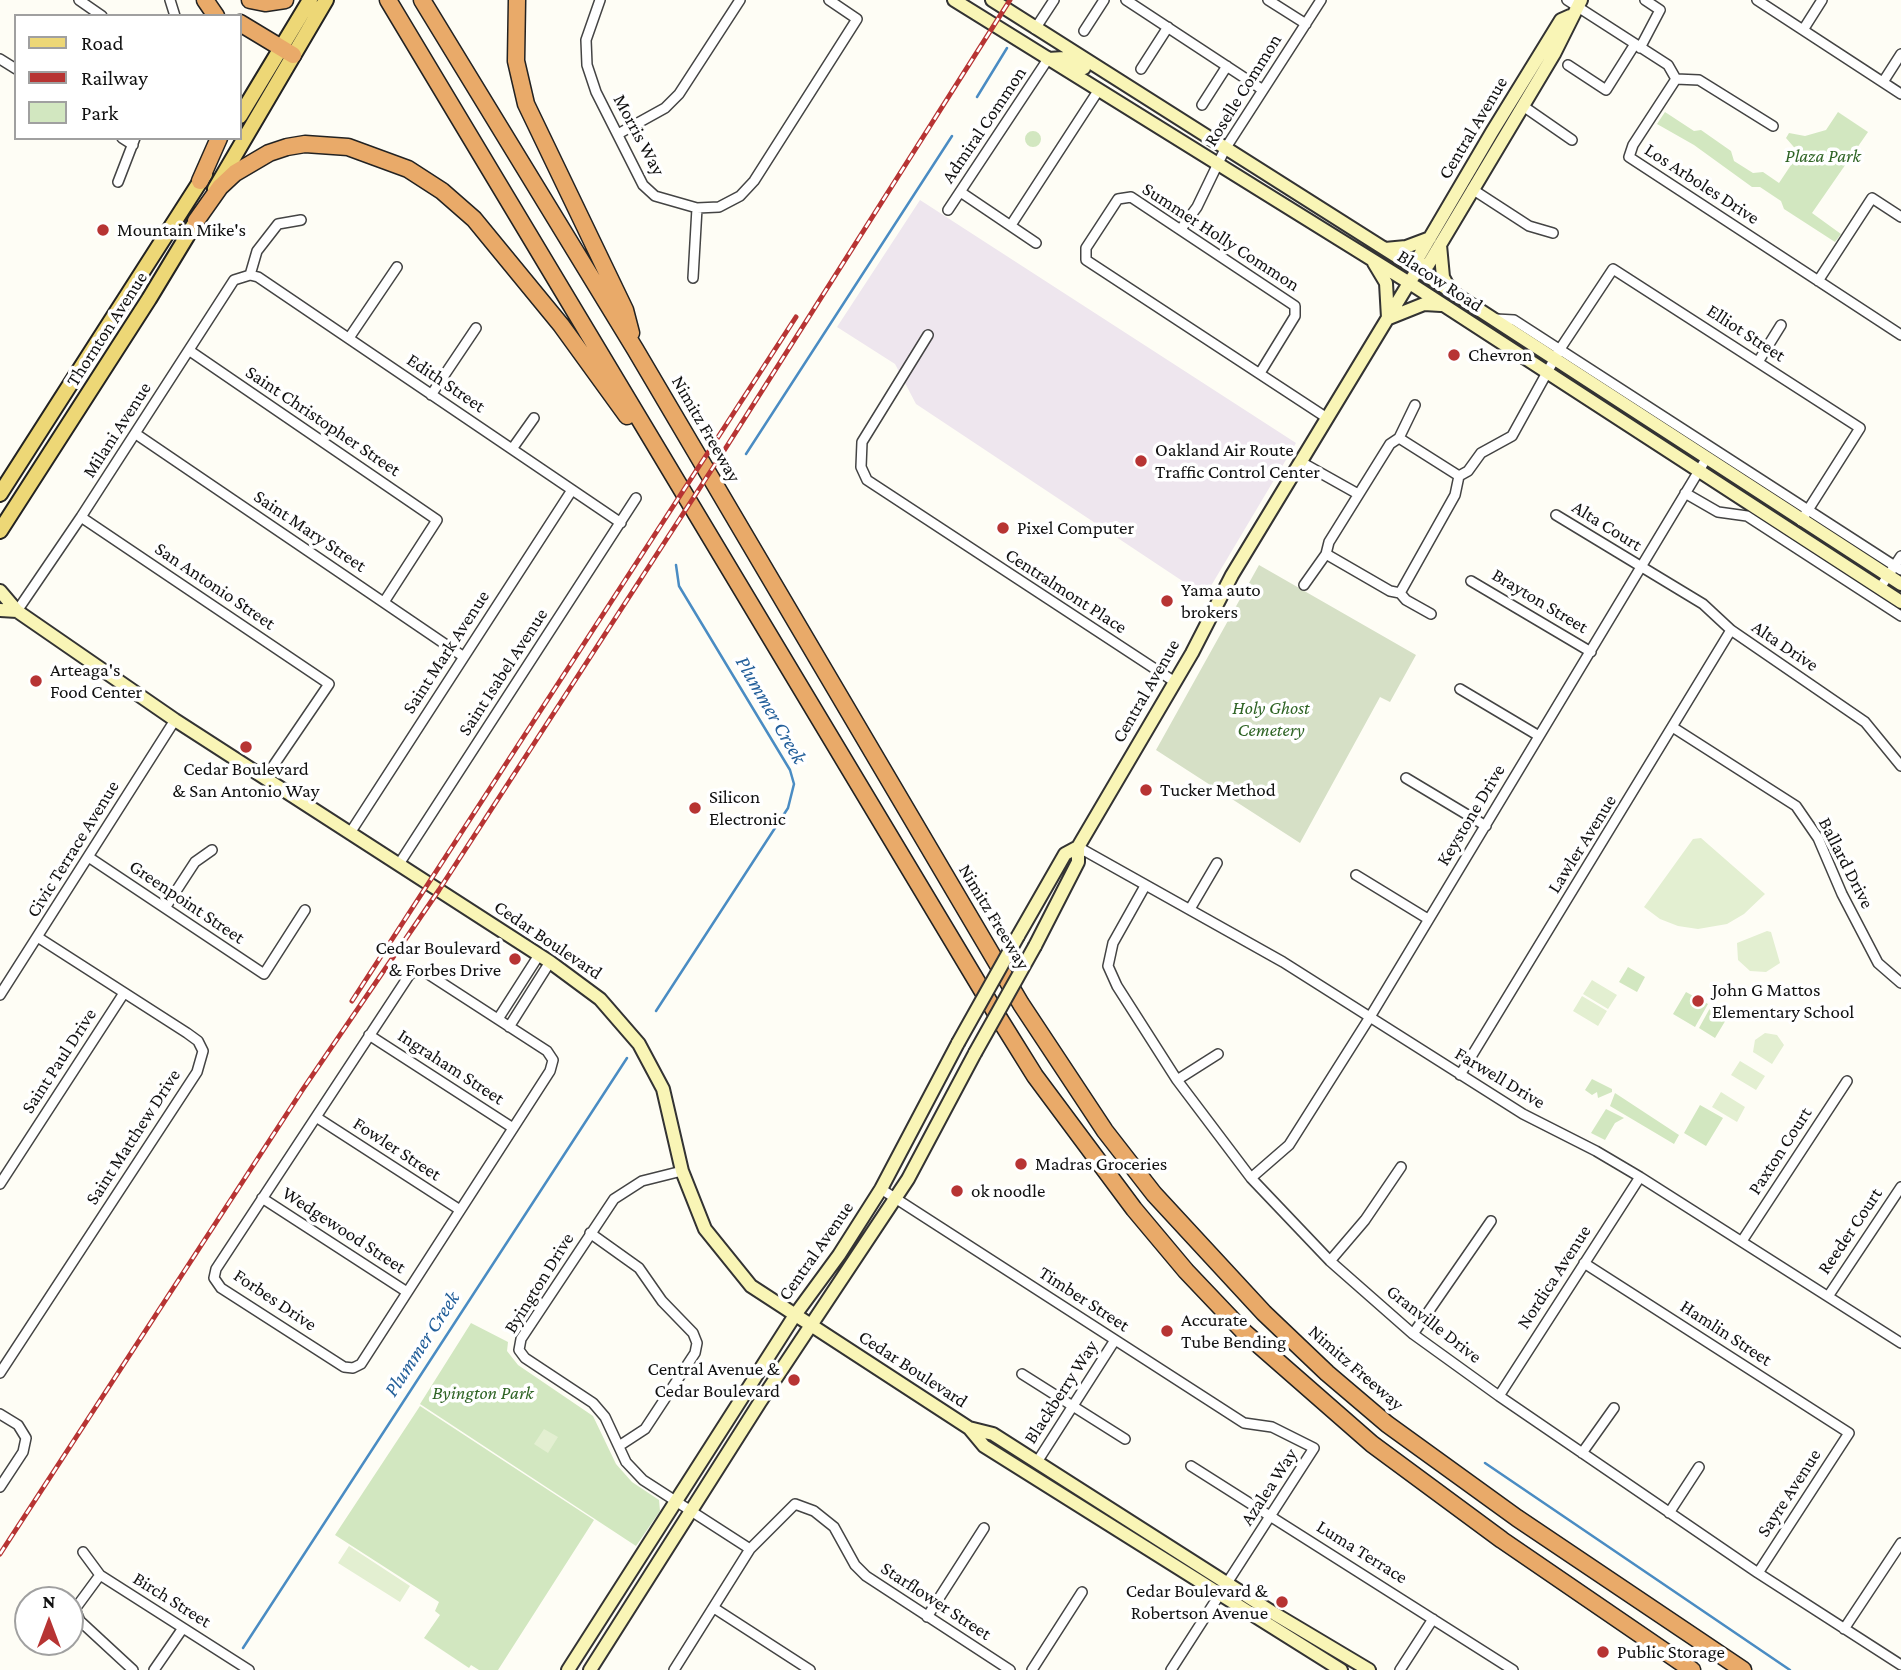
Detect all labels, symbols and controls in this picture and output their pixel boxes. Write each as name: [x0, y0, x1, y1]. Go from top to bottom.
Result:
legend: [14, 14, 242, 140]
street label: Roselle Common: [1199, 30, 1287, 150]
text: Road: [81, 31, 124, 55]
street label: Admiral Common: [937, 62, 1031, 188]
text: Railway: [81, 66, 148, 90]
street label: Central Avenue: [1433, 73, 1513, 183]
street label: Morris Way: [608, 90, 670, 180]
text: Park: [81, 101, 118, 125]
street label: Los Arboles Drive: [1640, 138, 1764, 230]
park label: Plaza Park: [1785, 145, 1861, 167]
street label: Summer Holly Common: [1138, 178, 1304, 296]
place label: Mountain Mike's: [117, 219, 246, 241]
marker: Mountain Mike's: [95, 222, 111, 238]
street label: Blacow Road: [1393, 245, 1487, 317]
street label: Thornton Avenue: [61, 267, 153, 391]
street label: Elliot Street: [1702, 299, 1790, 367]
place label: Chevron: [1468, 344, 1532, 366]
marker: Chevron: [1446, 347, 1462, 363]
street label: Edith Street: [402, 348, 490, 418]
street label: Saint Christopher Street: [241, 361, 405, 481]
street label: Nimitz Freeway: [666, 372, 746, 486]
street label: Milani Avenue: [78, 378, 156, 482]
place label: Oakland Air Route Traffic Control Center: [1155, 439, 1320, 483]
marker: Oakland Air Route Traffic Control Center: [1133, 453, 1149, 469]
street label: Saint Mary Street: [249, 485, 371, 577]
street label: Alta Court: [1568, 496, 1646, 556]
place label: Pixel Computer: [1017, 517, 1134, 539]
marker: Pixel Computer: [995, 520, 1011, 536]
street label: San Antonio Street: [150, 537, 280, 635]
street label: Centralmont Place: [1001, 543, 1131, 639]
street label: Brayton Street: [1488, 563, 1592, 639]
place label: Yama auto brokers: [1181, 579, 1261, 623]
street label: Saint Mark Avenue: [398, 586, 494, 718]
marker: Yama auto brokers: [1159, 593, 1175, 609]
street label: Saint Isabel Avenue: [453, 604, 553, 740]
street label: Alta Drive: [1747, 615, 1823, 677]
street label: Central Avenue: [1107, 635, 1185, 747]
water label: Plummer Creek: [730, 652, 812, 768]
place label: Arteaga's Food Center: [50, 659, 142, 703]
marker: Arteaga's Food Center: [28, 673, 44, 689]
park label: Holy Ghost Cemetery: [1232, 697, 1310, 741]
marker: Cedar Boulevard & San Antonio Way: [238, 739, 254, 755]
place label: Cedar Boulevard & San Antonio Way: [172, 758, 320, 802]
street label: Keystone Drive: [1432, 760, 1510, 870]
street label: Civic Terrace Avenue: [22, 776, 124, 922]
place label: Tucker Method: [1160, 779, 1276, 801]
marker: Tucker Method: [1138, 782, 1154, 798]
place label: Silicon Electronic: [709, 786, 786, 830]
street label: Lawler Avenue: [1543, 791, 1621, 897]
marker: Silicon Electronic: [687, 800, 703, 816]
street label: Ballard Drive: [1813, 814, 1879, 912]
street label: Greenpoint Street: [125, 855, 249, 949]
street label: Nimitz Freeway: [954, 860, 1034, 974]
street label: Cedar Boulevard: [490, 895, 606, 985]
place label: Cedar Boulevard & Forbes Drive: [375, 937, 501, 981]
marker: Cedar Boulevard & Forbes Drive: [507, 951, 523, 967]
place label: John G Mattos Elementary School: [1712, 979, 1854, 1023]
marker: John G Mattos Elementary School: [1690, 993, 1706, 1009]
street label: Saint Paul Drive: [17, 1004, 101, 1118]
street label: Ingraham Street: [393, 1024, 509, 1110]
street label: Farwell Drive: [1451, 1042, 1549, 1114]
street label: Saint Matthew Drive: [81, 1065, 185, 1209]
street label: Paxton Court: [1743, 1103, 1817, 1199]
street label: Fowler Street: [349, 1112, 445, 1186]
place label: Madras Groceries: [1035, 1153, 1167, 1175]
marker: Madras Groceries: [1013, 1156, 1029, 1172]
place label: ok noodle: [971, 1180, 1045, 1202]
street label: Wedgewood Street: [278, 1181, 410, 1279]
marker: ok noodle: [949, 1183, 965, 1199]
street label: Reeder Court: [1813, 1183, 1887, 1279]
street label: Central Avenue: [773, 1197, 859, 1305]
street label: Nordica Avenue: [1512, 1221, 1596, 1333]
street label: Byington Drive: [499, 1229, 579, 1337]
street label: Timber Street: [1034, 1261, 1134, 1337]
street label: Forbes Drive: [229, 1264, 321, 1336]
street label: Granville Drive: [1382, 1280, 1486, 1368]
water label: Plummer Creek: [379, 1287, 465, 1401]
street label: Hamlin Street: [1676, 1295, 1776, 1371]
place label: Accurate Tube Bending: [1181, 1309, 1286, 1353]
street label: Nimitz Freeway: [1304, 1320, 1408, 1416]
marker: Accurate Tube Bending: [1159, 1323, 1175, 1339]
street label: Cedar Boulevard: [854, 1325, 972, 1413]
street label: Blackberry Way: [1019, 1336, 1103, 1448]
place label: Central Avenue & Cedar Boulevard: [648, 1358, 780, 1402]
marker: Central Avenue & Cedar Boulevard: [786, 1372, 802, 1388]
park label: Byington Park: [432, 1382, 534, 1404]
street label: Azalea Way: [1236, 1444, 1302, 1530]
street label: Sayre Avenue: [1752, 1445, 1826, 1541]
street label: Luma Terrace: [1312, 1515, 1412, 1589]
street label: Starflower Street: [876, 1557, 996, 1645]
street label: Birch Street: [129, 1567, 215, 1633]
place label: Cedar Boulevard & Robertson Avenue: [1126, 1580, 1268, 1624]
north arrow: [14, 1586, 84, 1656]
text: N: [43, 1591, 55, 1612]
marker: Cedar Boulevard & Robertson Avenue: [1274, 1594, 1290, 1610]
place label: Public Storage: [1617, 1641, 1725, 1663]
marker: Public Storage: [1595, 1644, 1611, 1660]

